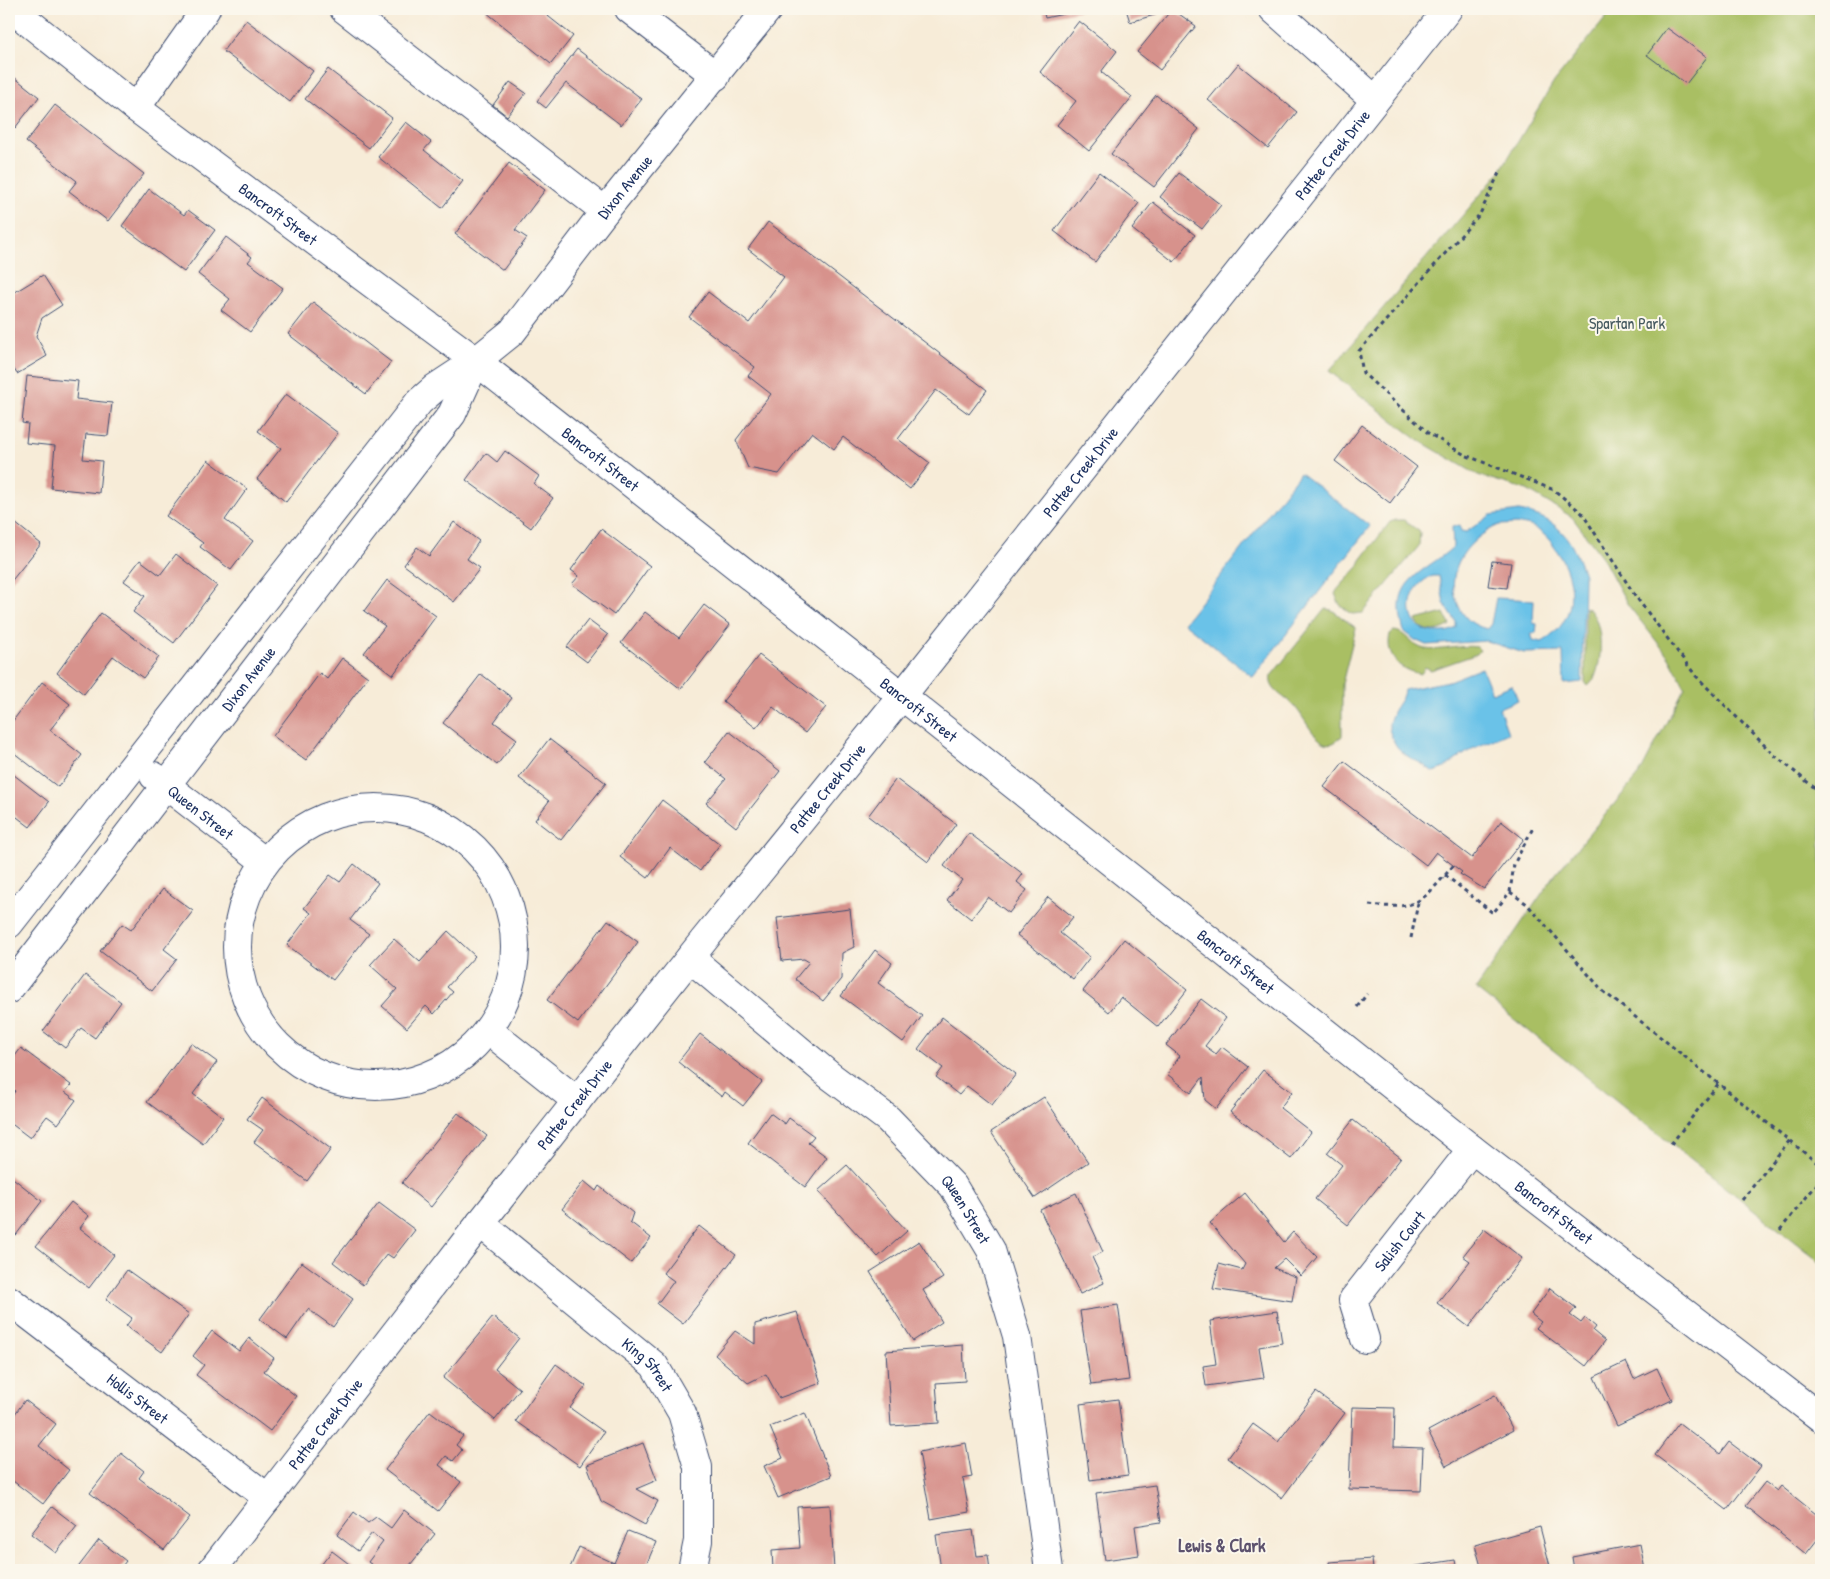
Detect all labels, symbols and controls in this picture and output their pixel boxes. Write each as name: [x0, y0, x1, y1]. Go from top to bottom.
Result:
street label: Pattee Creek Drive: [1289, 104, 1375, 204]
street label: Dixon Avenue: [592, 150, 657, 223]
street label: Bancroft Street: [234, 177, 322, 251]
park label: Spartan Park: [1589, 312, 1665, 334]
street label: Bancroft Street: [557, 422, 644, 497]
street label: Pattee Creek Drive: [1037, 422, 1123, 522]
street label: Dixon Avenue: [216, 641, 281, 715]
street label: Bancroft Street: [876, 672, 962, 747]
street label: Pattee Creek Drive: [784, 738, 871, 838]
street label: Queen Street: [163, 780, 239, 845]
street label: Bancroft Street: [1193, 924, 1279, 999]
street label: Pattee Creek Drive: [532, 1054, 617, 1154]
street label: Queen Street: [936, 1169, 996, 1248]
street label: Bancroft Street: [1511, 1175, 1598, 1250]
street label: Salish Court: [1369, 1206, 1431, 1276]
street label: King Street: [617, 1332, 678, 1396]
street label: Hollis Street: [103, 1368, 173, 1429]
street label: Pattee Creek Drive: [283, 1373, 368, 1474]
district label: Lewis & Clark: [1178, 1533, 1266, 1558]

